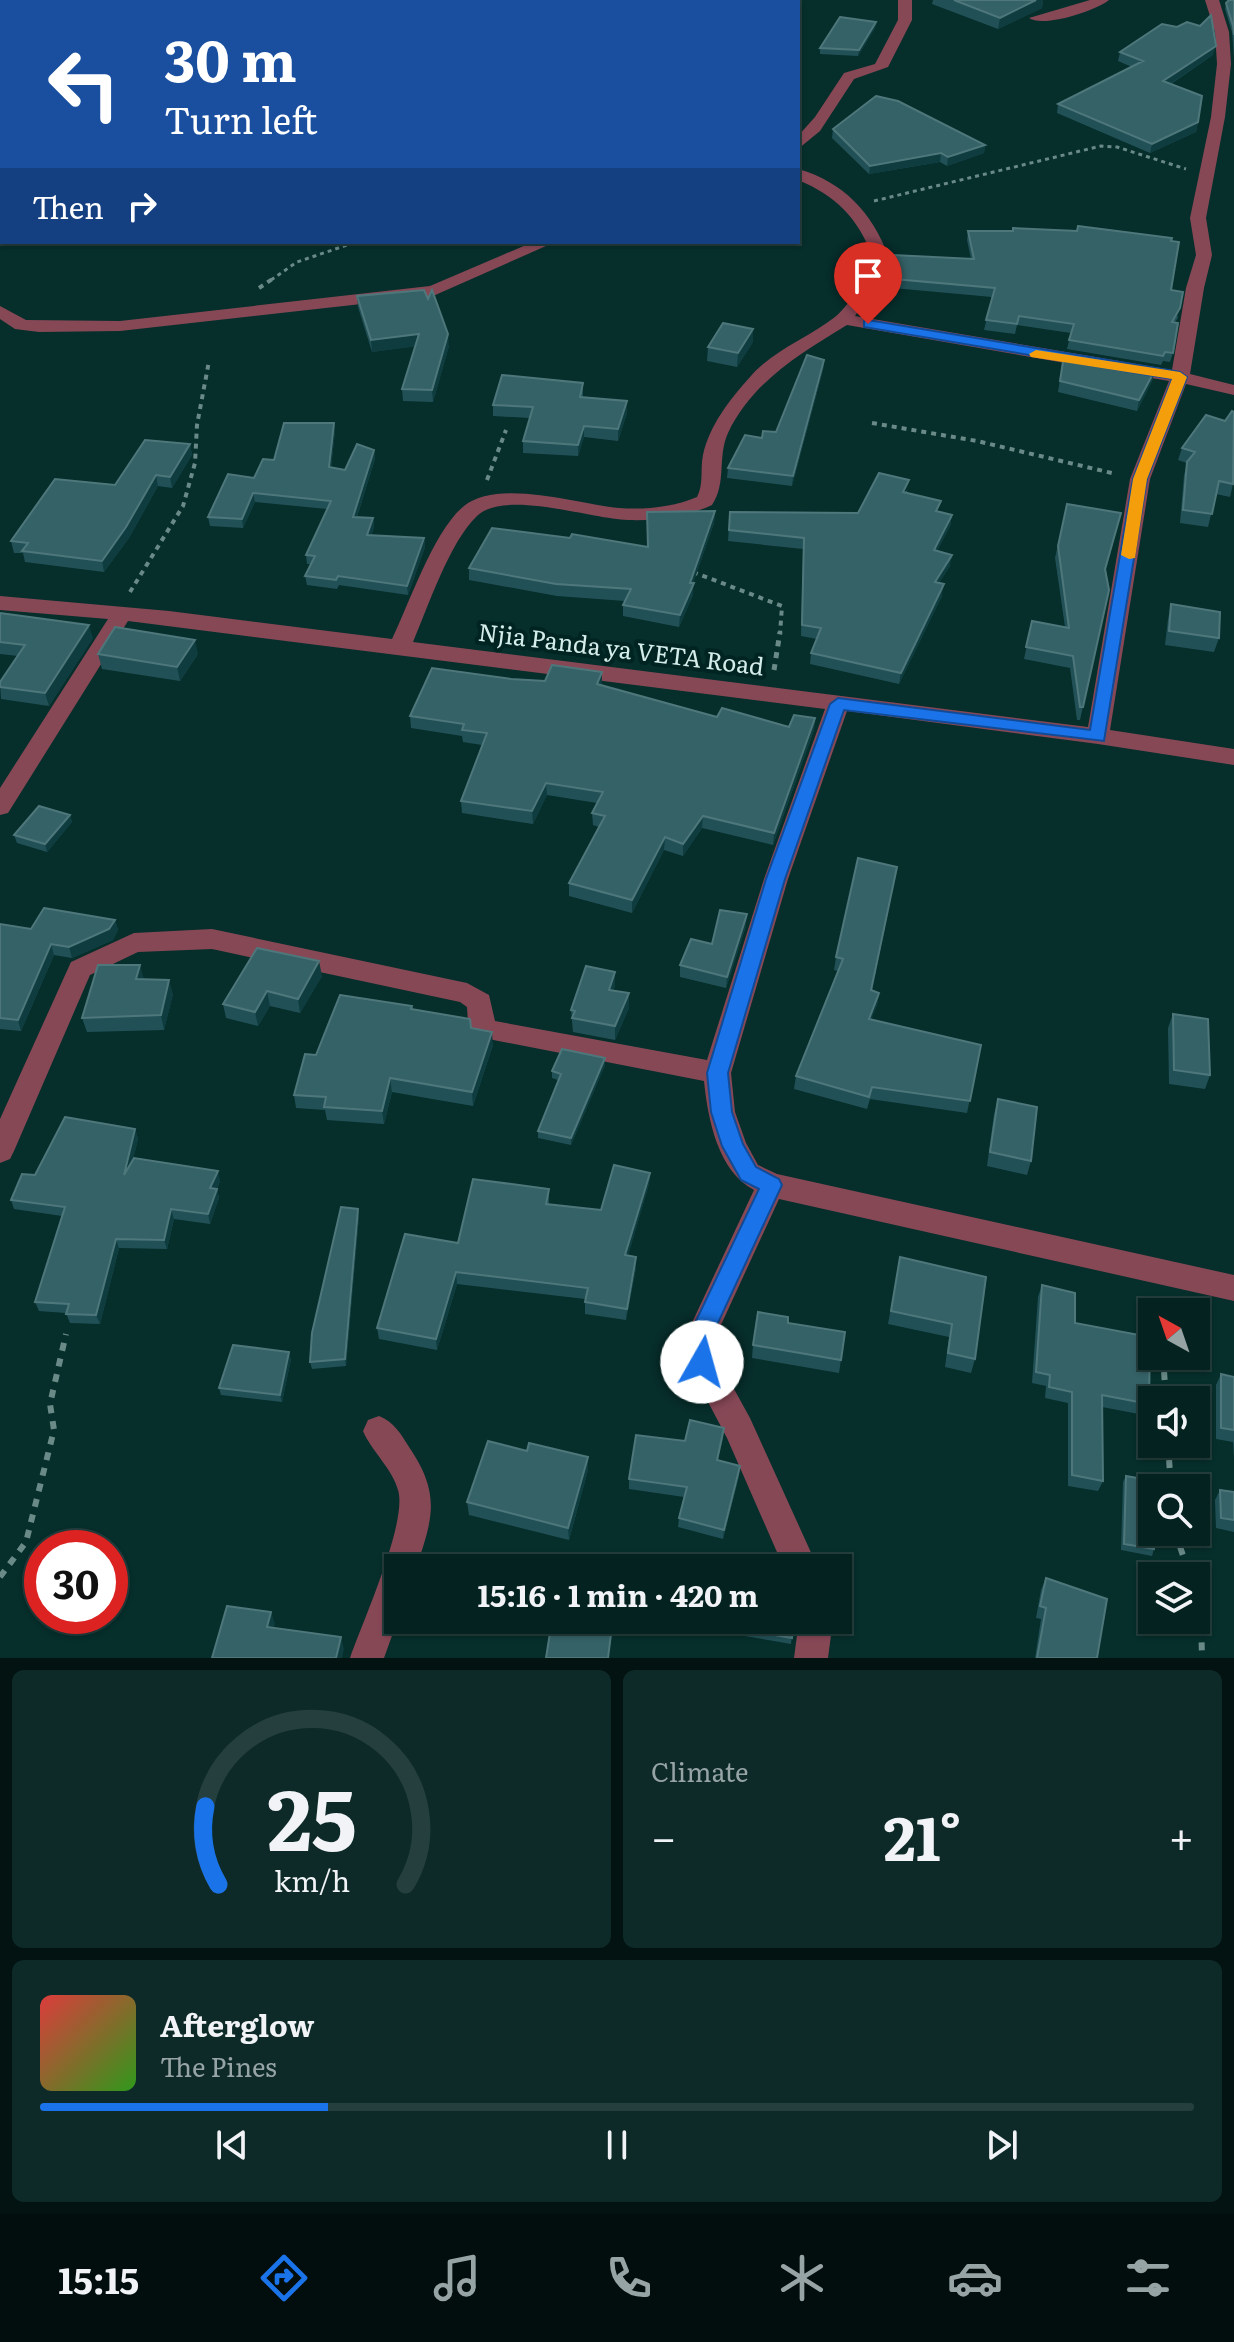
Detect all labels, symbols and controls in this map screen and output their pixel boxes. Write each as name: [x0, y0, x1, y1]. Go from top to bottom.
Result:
text: 30 m: [164, 16, 297, 99]
icon: left: [32, 32, 136, 136]
text: Turn left: [164, 92, 318, 145]
text: Then: [32, 184, 104, 228]
icon: right: [120, 184, 164, 228]
pin: [834, 242, 902, 324]
icon: arrive: [846, 254, 890, 298]
street label: Njia Panda ya VETA Road: [476, 613, 767, 682]
north arrow: [1138, 1298, 1210, 1370]
map controls: [1138, 1298, 1210, 1634]
position arrow: [660, 1320, 744, 1404]
button: sound: [1138, 1386, 1210, 1458]
button: search: [1138, 1474, 1210, 1546]
speed limit sign: 30: [24, 1530, 128, 1634]
button: layers: [1138, 1562, 1210, 1634]
text: 15:16 · 1 min · 420 m: [477, 1572, 759, 1616]
text: Climate: [651, 1751, 749, 1790]
text: 25: [267, 1753, 356, 1877]
text: 21°: [883, 1790, 962, 1879]
text: −: [651, 1802, 677, 1868]
text: +: [1168, 1802, 1194, 1868]
text: km/h: [273, 1858, 350, 1901]
text: Afterglow: [160, 2002, 314, 2046]
text: The Pines: [160, 2046, 277, 2085]
icon: previous: [210, 2123, 254, 2167]
icon: pause: [595, 2123, 639, 2167]
icon: next: [980, 2123, 1024, 2167]
icon: directions: [256, 2250, 312, 2306]
icon: music: [429, 2250, 485, 2306]
icon: phone: [601, 2250, 657, 2306]
icon: climate: [774, 2250, 830, 2306]
icon: car: [947, 2250, 1003, 2306]
icon: filters: [1120, 2250, 1176, 2306]
text: 15:15: [58, 2252, 139, 2305]

